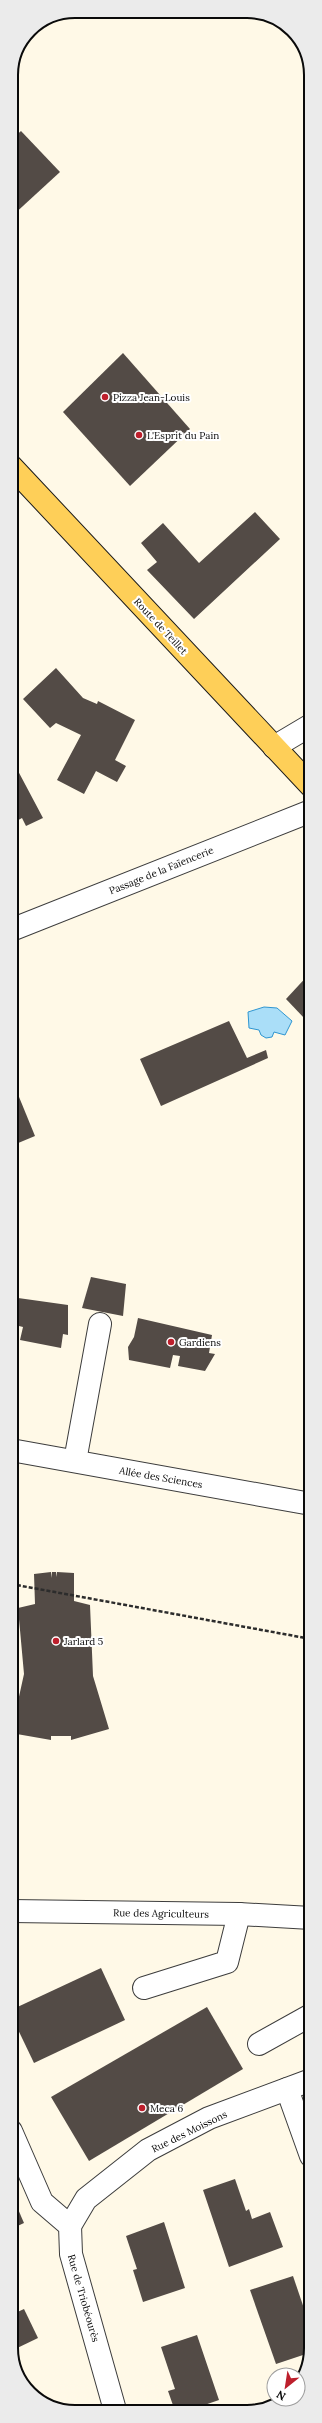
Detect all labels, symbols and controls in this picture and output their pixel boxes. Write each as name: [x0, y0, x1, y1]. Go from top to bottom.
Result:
place label: Pizza Jean-Louis: [113, 391, 190, 404]
marker: Pizza Jean-Louis: [100, 392, 110, 402]
place label: L'Esprit du Pain: [147, 429, 219, 442]
marker: L'Esprit du Pain: [134, 430, 144, 440]
street label: Route de Teillet: [131, 595, 190, 657]
street label: Passage de la Faïencerie: [107, 843, 216, 897]
place label: Gardiens: [179, 1336, 221, 1349]
marker: Gardiens: [166, 1337, 176, 1347]
street label: Allée des Sciences: [117, 1464, 204, 1491]
place label: Jarlard 5: [63, 1635, 103, 1648]
marker: Jarlard 5: [51, 1636, 61, 1646]
street label: Rue des Agriculteurs: [113, 1906, 210, 1921]
place label: Meca 6: [150, 2102, 184, 2115]
marker: Meca 6: [137, 2103, 147, 2113]
street label: Rue des Moissons: [149, 2107, 229, 2155]
street label: Rue de Triobéourès: [65, 2253, 102, 2344]
north arrow: [266, 2367, 306, 2407]
text: N: [273, 2387, 288, 2404]

